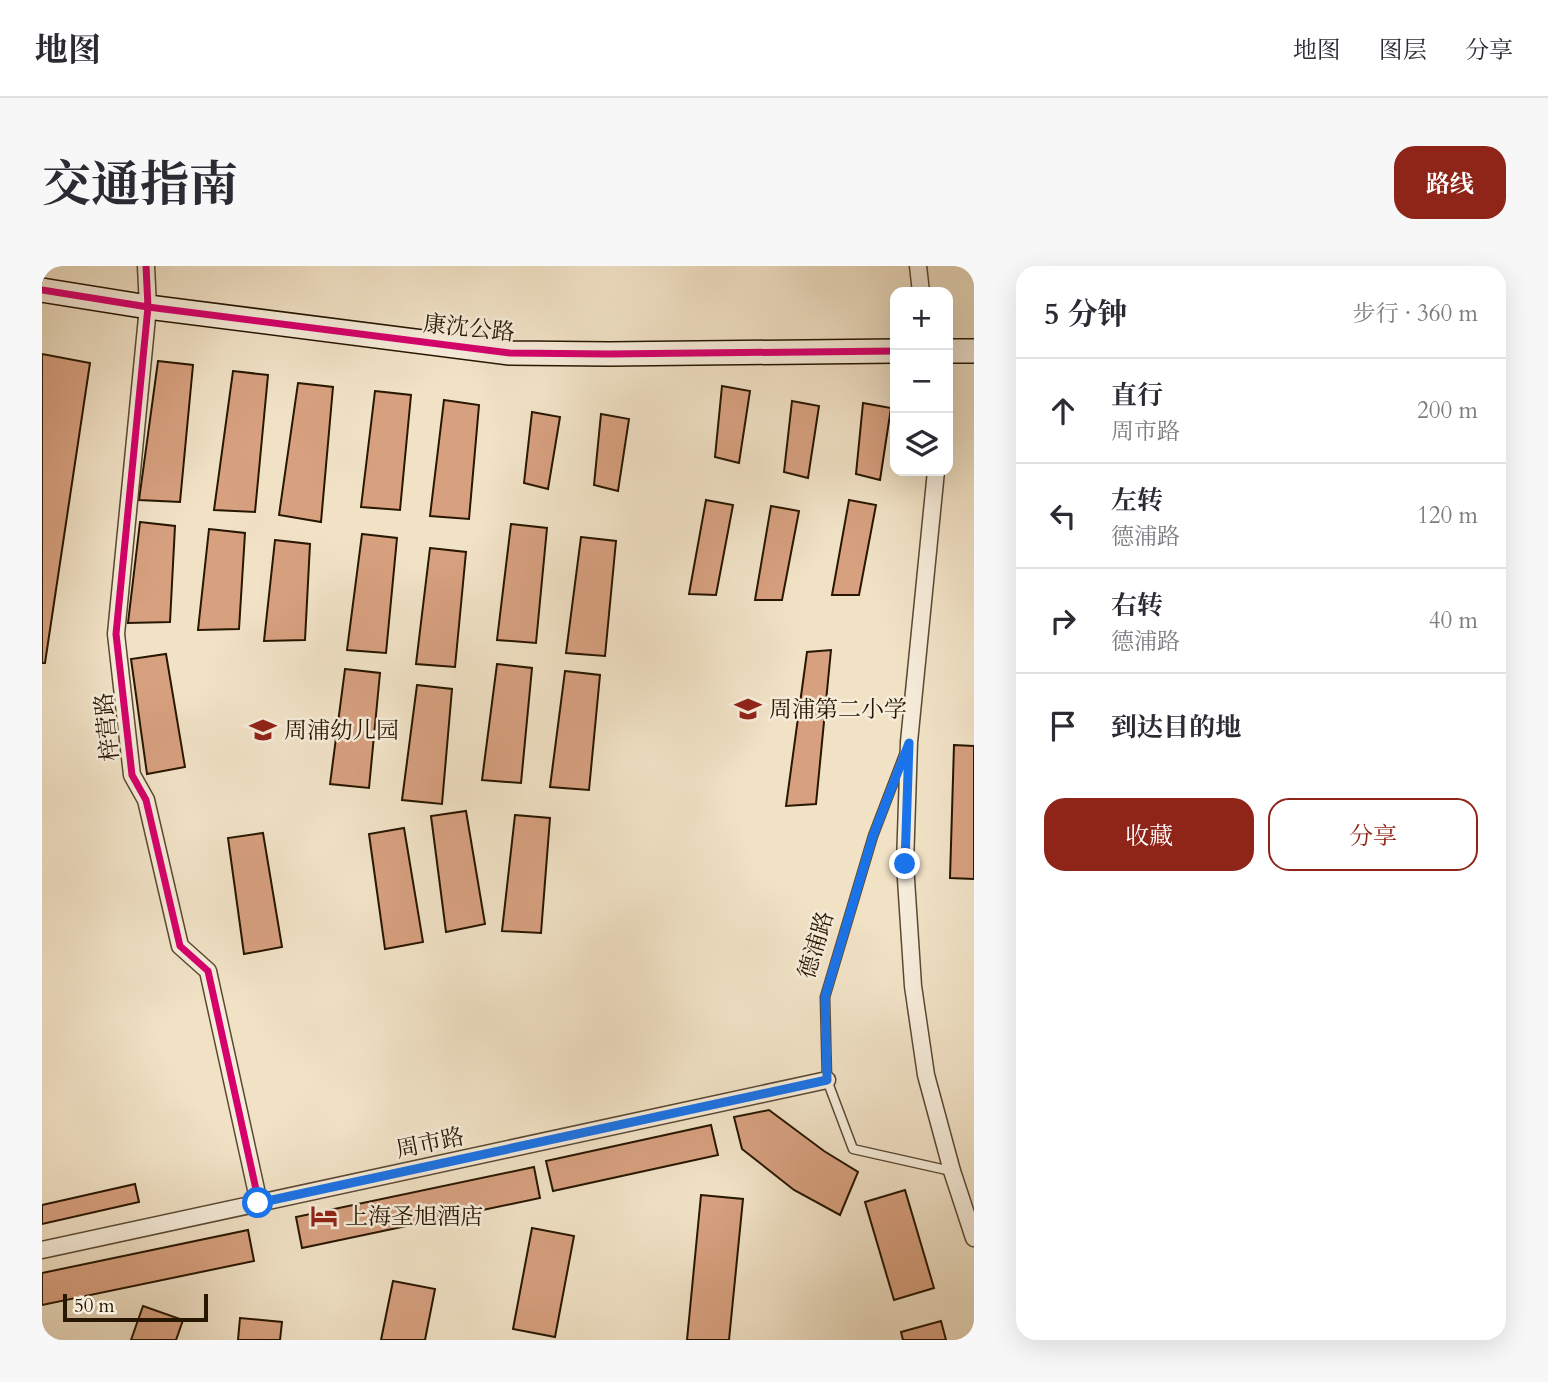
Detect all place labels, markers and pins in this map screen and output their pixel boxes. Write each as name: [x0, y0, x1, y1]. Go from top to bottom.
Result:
school or university icon: 周浦第二小学: [733, 694, 763, 724]
place label: 周浦第二小学: [769, 694, 907, 725]
school or university icon: 周浦幼儿园: [248, 715, 278, 745]
place label: 周浦幼儿园: [284, 715, 399, 746]
hotel icon: 上海圣旭酒店: [309, 1201, 339, 1231]
place label: 上海圣旭酒店: [345, 1201, 483, 1232]

